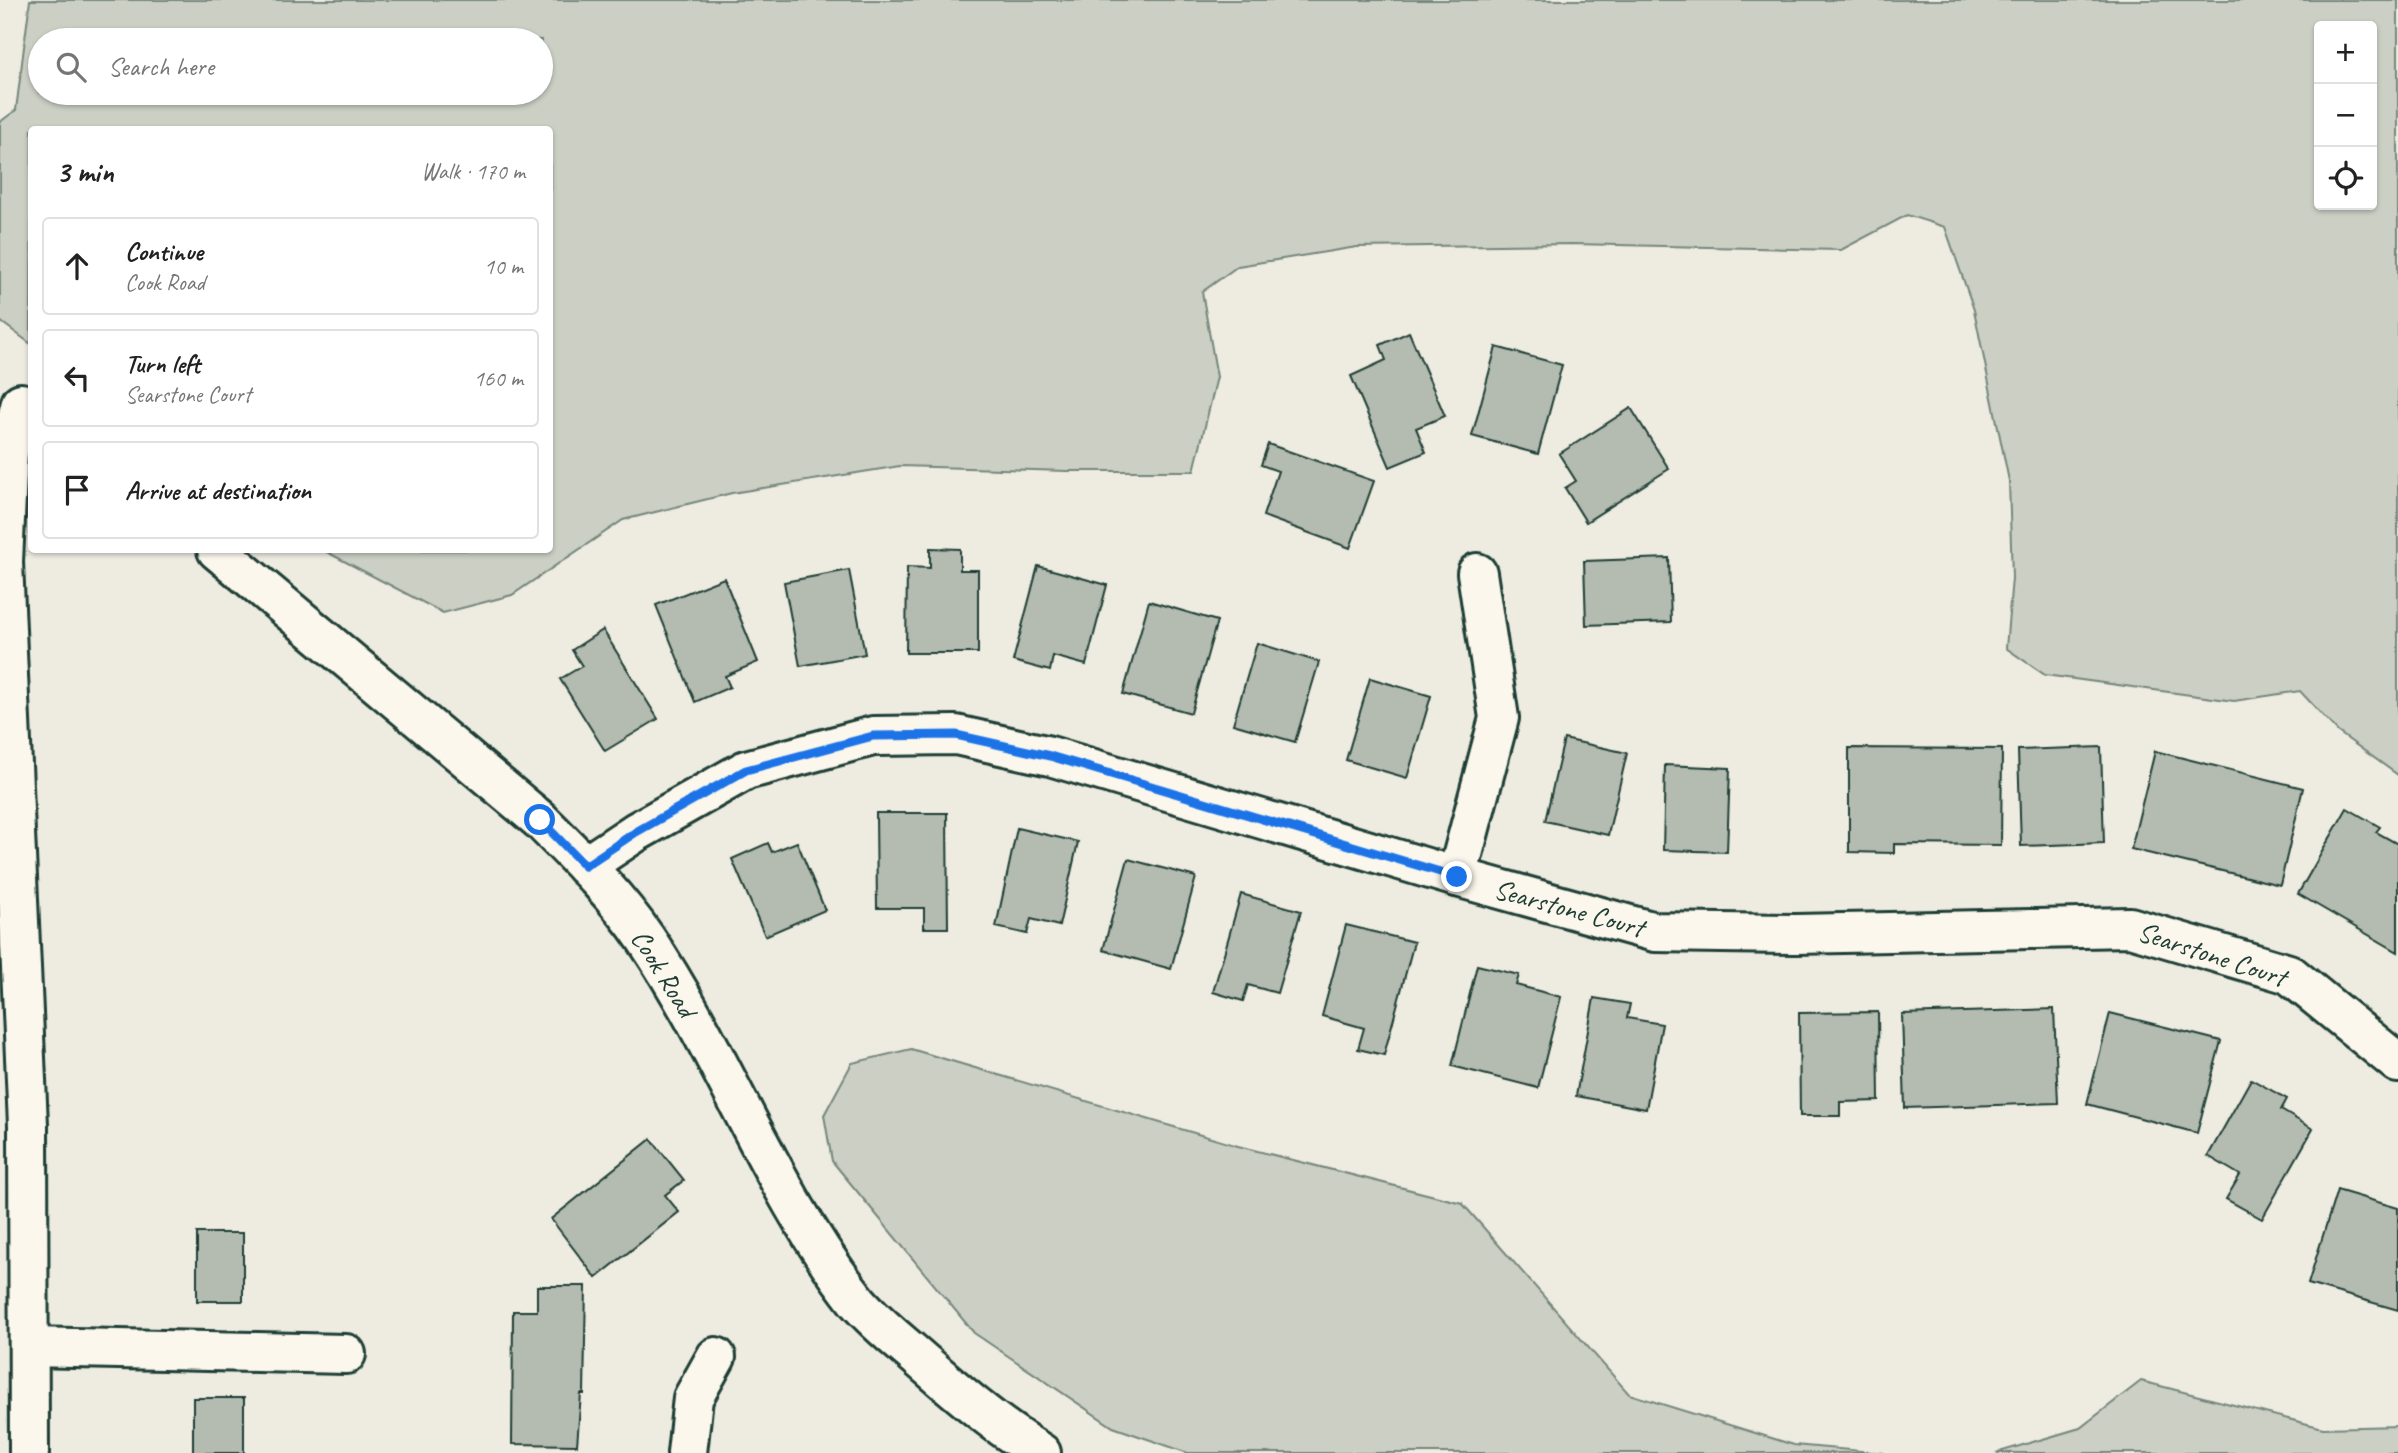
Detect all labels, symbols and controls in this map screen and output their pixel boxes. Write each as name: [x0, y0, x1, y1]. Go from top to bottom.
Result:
map controls: [2314, 21, 2377, 210]
button: +: [2314, 21, 2377, 84]
search box: [28, 28, 553, 105]
icon: search: [52, 48, 90, 86]
text: Search here: [108, 50, 214, 83]
button: −: [2314, 84, 2377, 147]
button: locate: [2314, 147, 2377, 210]
text: 3 min: [56, 153, 113, 191]
text: Walk · 170 m: [421, 157, 525, 186]
text: Continue: [125, 235, 203, 268]
icon: ahead: [58, 247, 96, 285]
text: 10 m: [484, 252, 523, 281]
text: Cook Road: [125, 268, 205, 297]
text: Turn left: [125, 347, 200, 380]
icon: left: [58, 359, 96, 397]
text: 160 m: [474, 364, 523, 393]
text: Searstone Court: [125, 380, 251, 409]
icon: arrive: [58, 471, 96, 509]
text: Arrive at destination: [125, 474, 311, 507]
route start: [524, 804, 555, 835]
route end: [1441, 861, 1472, 892]
street label: Searstone Court: [1490, 871, 1651, 946]
street label: Searstone Court: [2134, 914, 2294, 996]
street label: Cook Road: [623, 923, 707, 1027]

